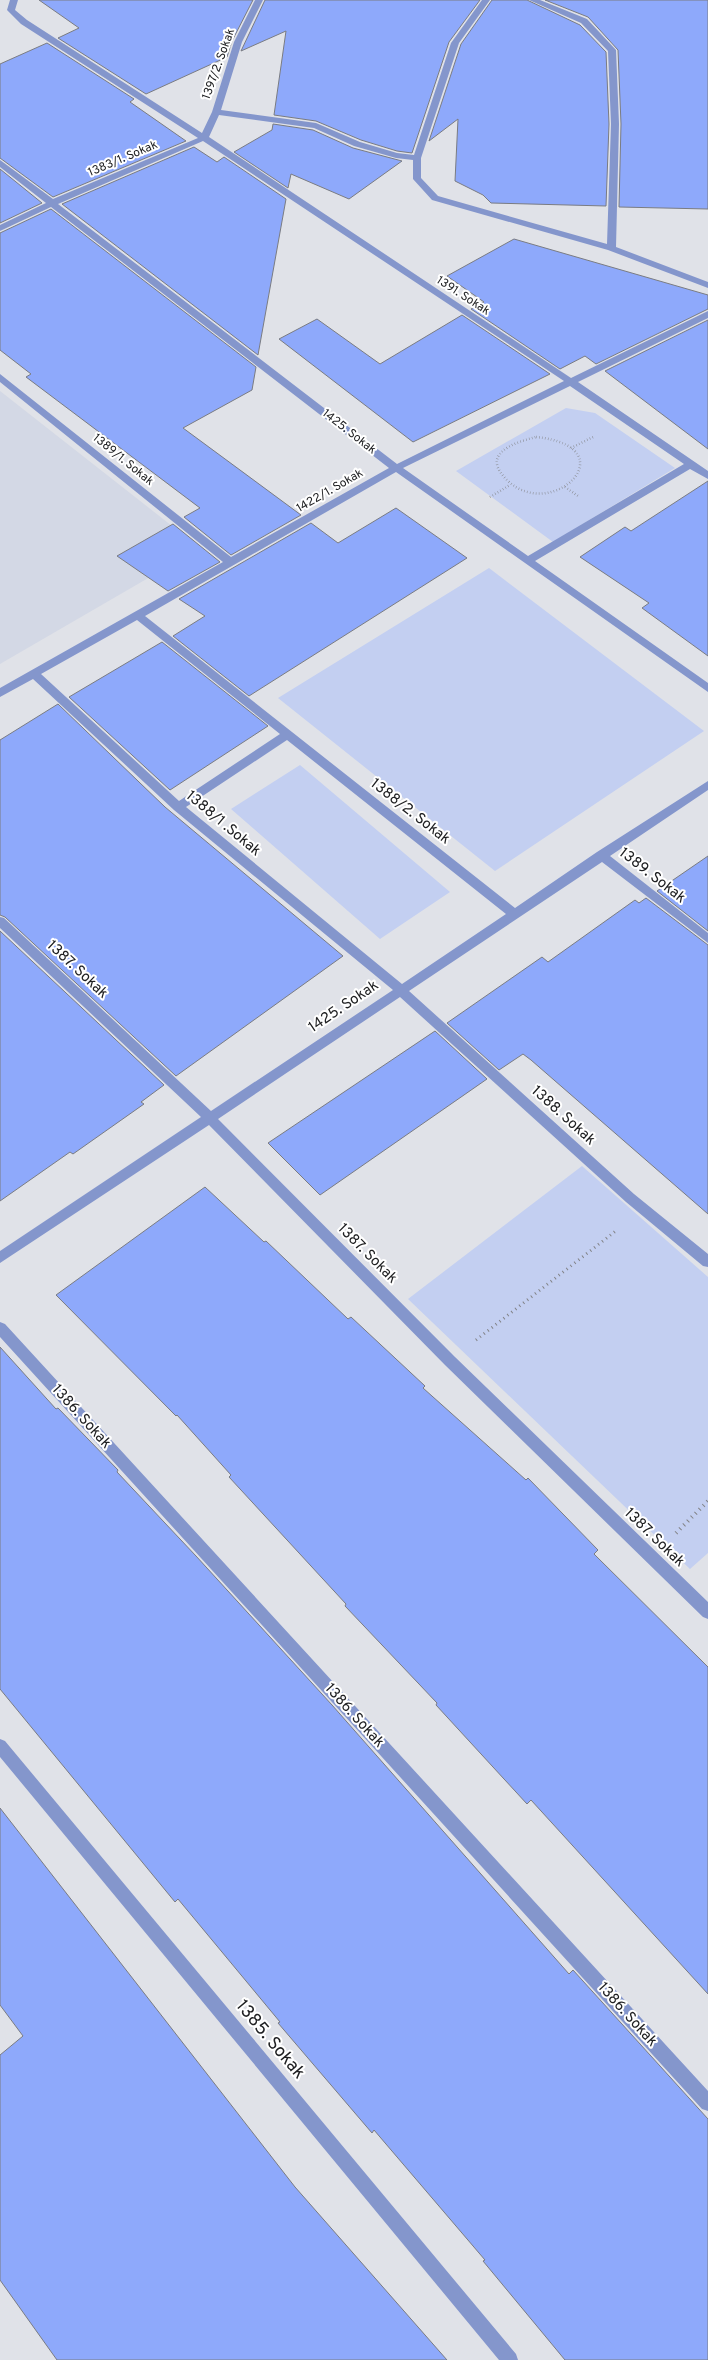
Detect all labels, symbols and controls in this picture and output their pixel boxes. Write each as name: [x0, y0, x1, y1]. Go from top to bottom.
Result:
street label: 1397/2. Sokak: [199, 26, 239, 102]
street label: 1383/1. Sokak: [86, 137, 160, 181]
street label: 1391. Sokak: [433, 273, 493, 319]
street label: 1425. Sokak: [319, 406, 379, 458]
street label: 1389/1. Sokak: [89, 430, 157, 490]
street label: 1422/1. Sokak: [294, 465, 366, 517]
street label: 1388/2. Sokak: [366, 775, 454, 849]
street label: 1388/1 .Sokak: [181, 787, 265, 861]
street label: 1389. Sokak: [615, 844, 689, 908]
street label: 1387. Sokak: [42, 937, 112, 1003]
street label: 1425. Sokak: [305, 977, 383, 1037]
street label: 1388. Sokak: [527, 1082, 599, 1150]
street label: 1387. Sokak: [333, 1220, 401, 1288]
street label: 1386. Sokak: [47, 1381, 115, 1453]
street label: 1387. Sokak: [620, 1504, 688, 1572]
street label: 1386. Sokak: [320, 1680, 388, 1752]
street label: 1386. Sokak: [593, 1979, 661, 2051]
street label: 1385. Sokak: [230, 1996, 310, 2084]

